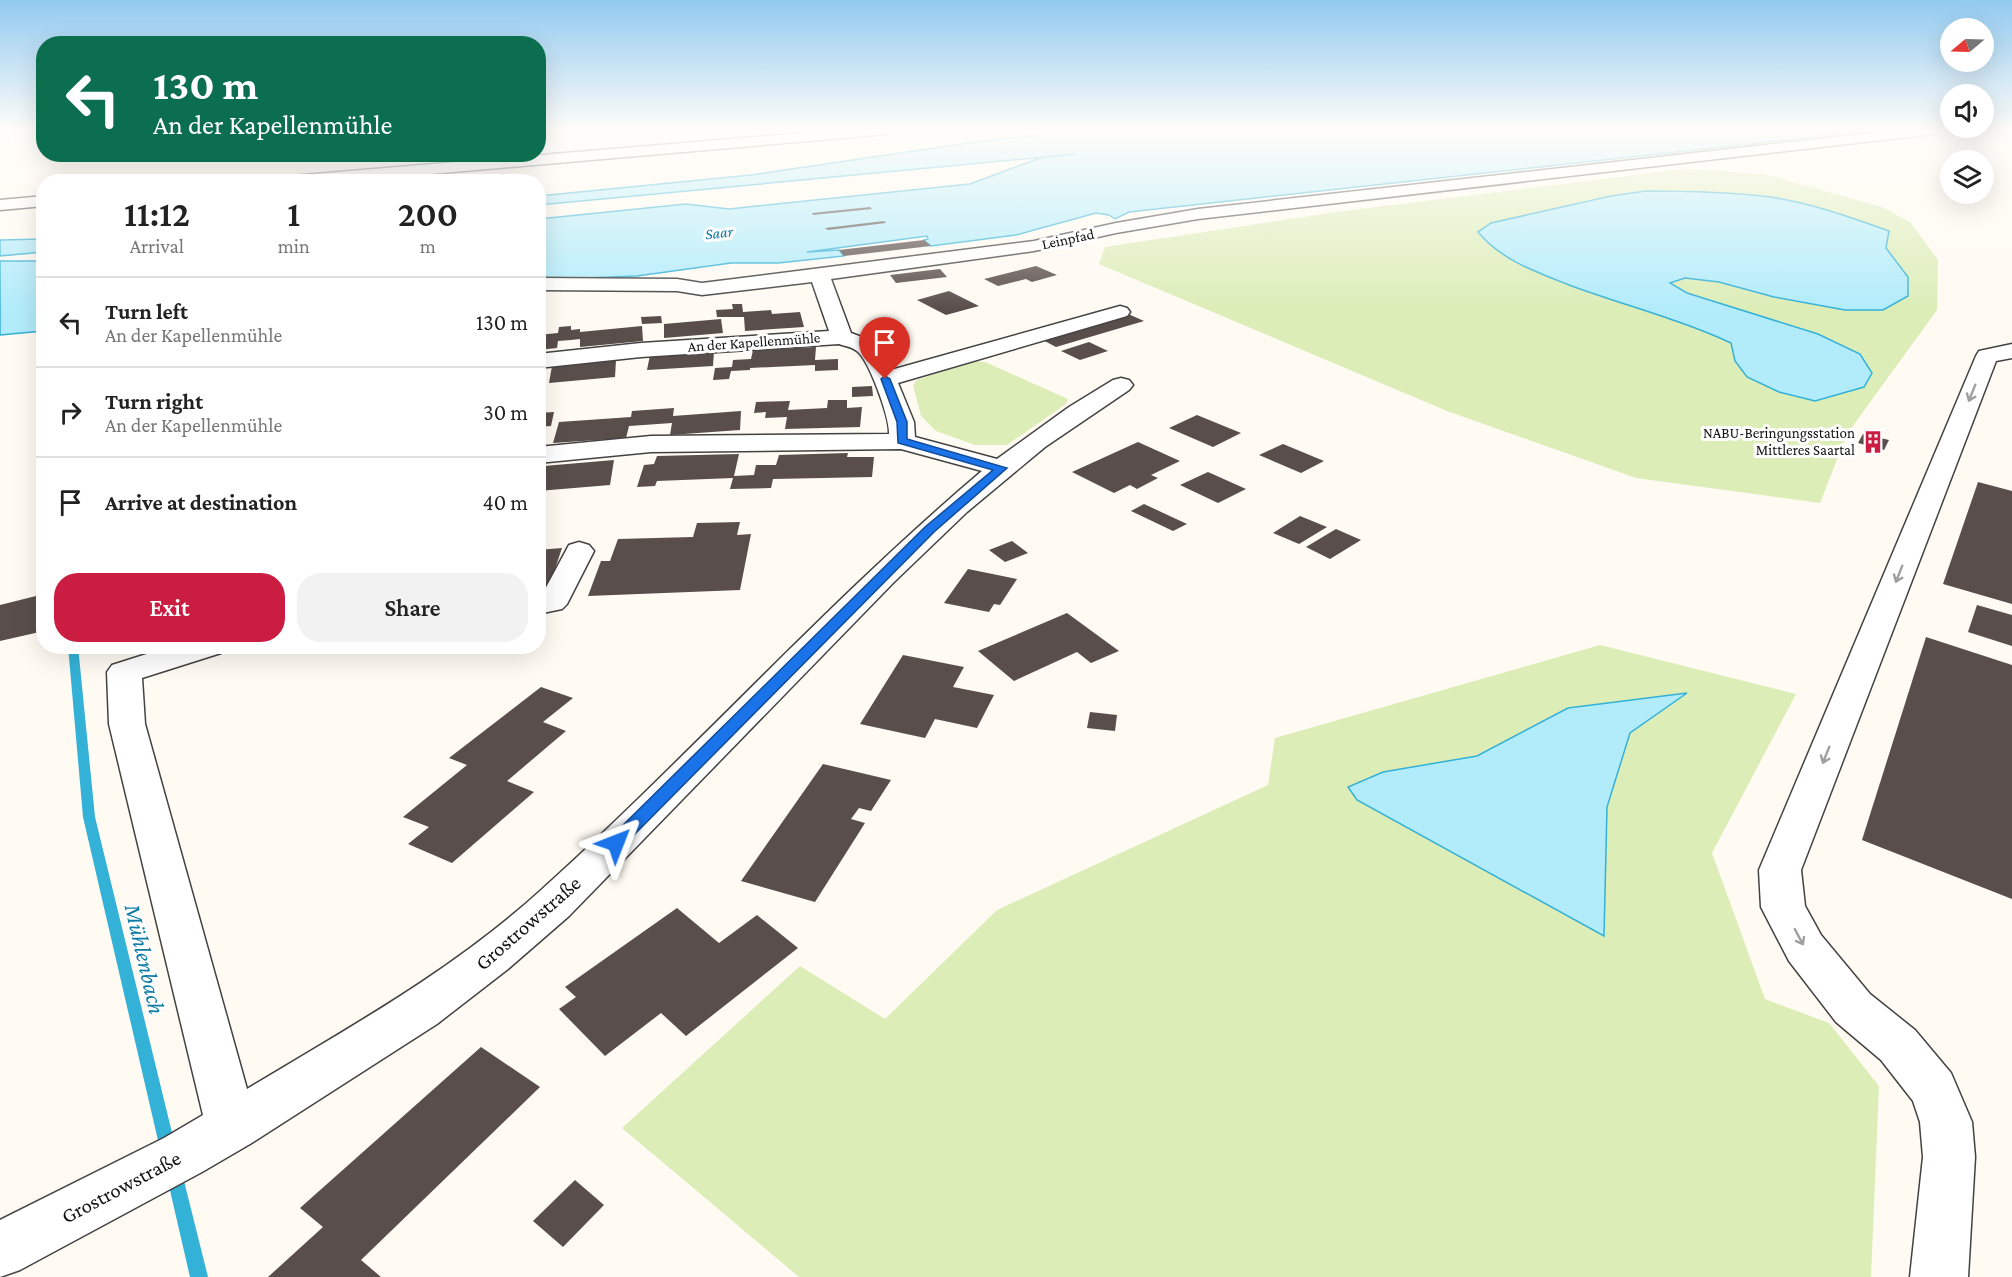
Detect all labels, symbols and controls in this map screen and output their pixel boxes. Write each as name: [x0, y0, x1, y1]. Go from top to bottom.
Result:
north arrow: [1940, 18, 1994, 72]
map controls: [1940, 18, 1994, 204]
icon: left: [54, 60, 132, 138]
text: 130 m: [153, 61, 258, 108]
button: sound: [1940, 84, 1994, 138]
text: An der Kapellenmühle: [153, 110, 392, 140]
button: layers: [1940, 150, 1994, 204]
text: 11:12: [124, 194, 190, 234]
text: 1: [287, 194, 300, 234]
text: 200: [398, 194, 458, 234]
water label: Saar: [704, 223, 734, 242]
street label: Leinpfad: [1040, 226, 1096, 253]
text: Arrival: [130, 235, 184, 257]
text: min: [278, 235, 310, 257]
text: m: [420, 235, 436, 257]
text: Turn left: [105, 299, 188, 324]
icon: left: [54, 306, 87, 339]
text: 130 m: [476, 310, 528, 335]
pin: [859, 317, 910, 379]
text: An der Kapellenmühle: [105, 324, 282, 346]
icon: arrive: [868, 326, 901, 359]
street label: An der Kapellenmühle: [687, 329, 821, 356]
one-way arrow: [1966, 383, 1977, 402]
text: Turn right: [105, 389, 203, 414]
icon: right: [54, 396, 87, 429]
text: 30 m: [483, 400, 528, 425]
text: An der Kapellenmühle: [105, 414, 282, 436]
place label: NABU-Beringungsstation Mittleres Saartal: [1703, 425, 1855, 458]
building icon: NABU-Beringungsstation Mittleres Saartal: [1860, 429, 1886, 455]
icon: arrive: [54, 486, 87, 519]
text: Arrive at destination: [105, 490, 297, 515]
text: 40 m: [483, 490, 528, 515]
one-way arrow: [1893, 564, 1904, 583]
button: Exit: [54, 573, 285, 642]
button: Share: [297, 573, 528, 642]
one-way arrow: [1820, 745, 1831, 764]
position arrow: [584, 811, 648, 875]
street label: Grostrowstraße: [471, 871, 585, 975]
water label: Mühlenbach: [119, 900, 171, 1017]
one-way arrow: [1793, 928, 1805, 945]
street label: Grostrowstraße: [57, 1146, 185, 1228]

